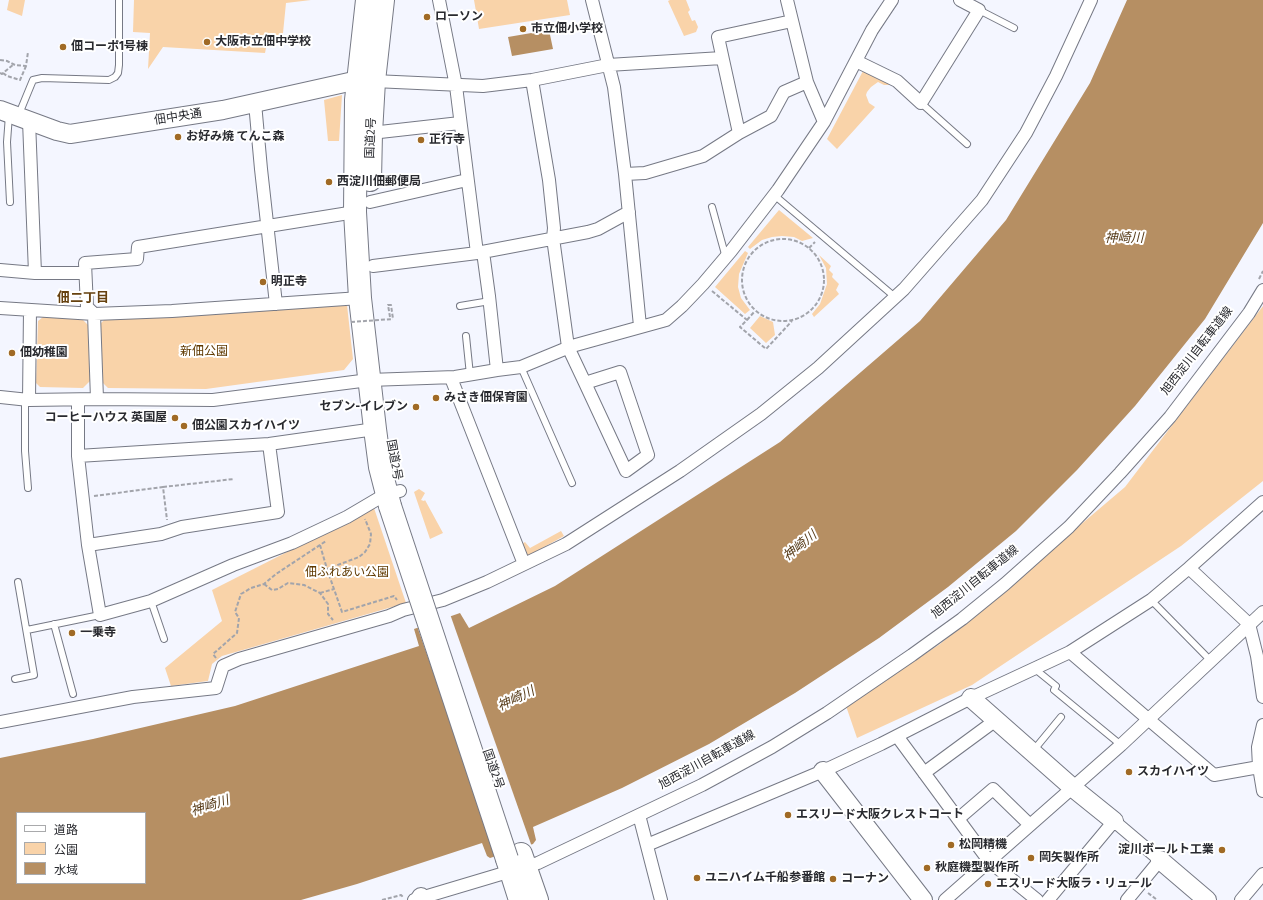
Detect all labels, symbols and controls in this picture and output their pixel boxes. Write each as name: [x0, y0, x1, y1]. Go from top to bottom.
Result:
place label: ローソン: [435, 10, 483, 24]
marker: ローソン: [422, 12, 432, 22]
place label: 市立佃小学校: [531, 22, 603, 36]
marker: 市立佃小学校: [518, 24, 528, 34]
place label: 大阪市立佃中学校: [215, 35, 311, 49]
marker: 大阪市立佃中学校: [202, 37, 212, 47]
place label: 佃コーポ1号棟: [71, 40, 148, 54]
marker: 佃コーポ1号棟: [58, 42, 68, 52]
street label: 佃中央通: [153, 106, 203, 128]
street label: 国道2号: [363, 117, 379, 159]
place label: お好み焼 てんこ森: [186, 130, 284, 144]
marker: お好み焼 てんこ森: [173, 132, 183, 142]
place label: 正行寺: [429, 133, 465, 147]
marker: 正行寺: [416, 135, 426, 145]
place label: 西淀川佃郵便局: [337, 175, 421, 189]
marker: 西淀川佃郵便局: [324, 177, 334, 187]
water label: 神崎川: [1105, 230, 1143, 246]
place label: 明正寺: [271, 275, 307, 289]
marker: 明正寺: [258, 277, 268, 287]
district label: 佃二丁目: [57, 290, 109, 306]
street label: 旭西淀川自転車道線: [1158, 304, 1236, 398]
park label: 新佃公園: [180, 345, 228, 359]
place label: 佃幼稚園: [20, 346, 68, 360]
marker: 佃幼稚園: [7, 348, 17, 358]
place label: みさき佃保育園: [444, 391, 528, 405]
marker: みさき佃保育園: [431, 393, 441, 403]
place label: セブン-イレブン: [320, 400, 408, 414]
marker: セブン-イレブン: [411, 402, 421, 412]
place label: コーヒーハウス 英国屋: [45, 411, 167, 425]
marker: コーヒーハウス 英国屋: [170, 413, 180, 423]
place label: 佃公園スカイハイツ: [192, 419, 300, 433]
marker: 佃公園スカイハイツ: [179, 421, 189, 431]
street label: 国道2号: [383, 438, 405, 482]
water label: 神崎川: [780, 528, 820, 564]
street label: 旭西淀川自転車道線: [929, 542, 1021, 622]
park label: 佃ふれあい公園: [305, 566, 389, 580]
place label: 一乗寺: [80, 626, 116, 640]
marker: 一乗寺: [67, 628, 77, 638]
water label: 神崎川: [495, 683, 537, 715]
street label: 旭西淀川自転車道線: [656, 728, 758, 792]
street label: 国道2号: [479, 747, 507, 791]
place label: スカイハイツ: [1137, 765, 1209, 779]
marker: スカイハイツ: [1124, 767, 1134, 777]
water label: 神崎川: [189, 793, 231, 819]
place label: エスリード大阪クレストコート: [796, 808, 964, 822]
marker: エスリード大阪クレストコート: [783, 810, 793, 820]
legend: [16, 812, 146, 884]
text: 道路: [54, 823, 78, 837]
place label: 松岡精機: [959, 838, 1007, 852]
marker: 松岡精機: [946, 840, 956, 850]
text: 公園: [54, 843, 78, 857]
place label: 淀川ボールト工業: [1118, 843, 1214, 857]
marker: 淀川ボールト工業: [1217, 845, 1227, 855]
place label: 岡矢製作所: [1039, 851, 1099, 865]
marker: 岡矢製作所: [1026, 853, 1036, 863]
place label: 秋庭機型製作所: [935, 861, 1019, 875]
text: 水域: [54, 863, 78, 877]
marker: 秋庭機型製作所: [922, 863, 932, 873]
place label: ユニハイム千船参番館: [705, 871, 825, 885]
place label: コーナン: [841, 872, 889, 886]
marker: ユニハイム千船参番館: [692, 873, 702, 883]
marker: コーナン: [828, 874, 838, 884]
place label: エスリード大阪ラ・リュール: [996, 877, 1152, 891]
marker: エスリード大阪ラ・リュール: [983, 879, 993, 889]

